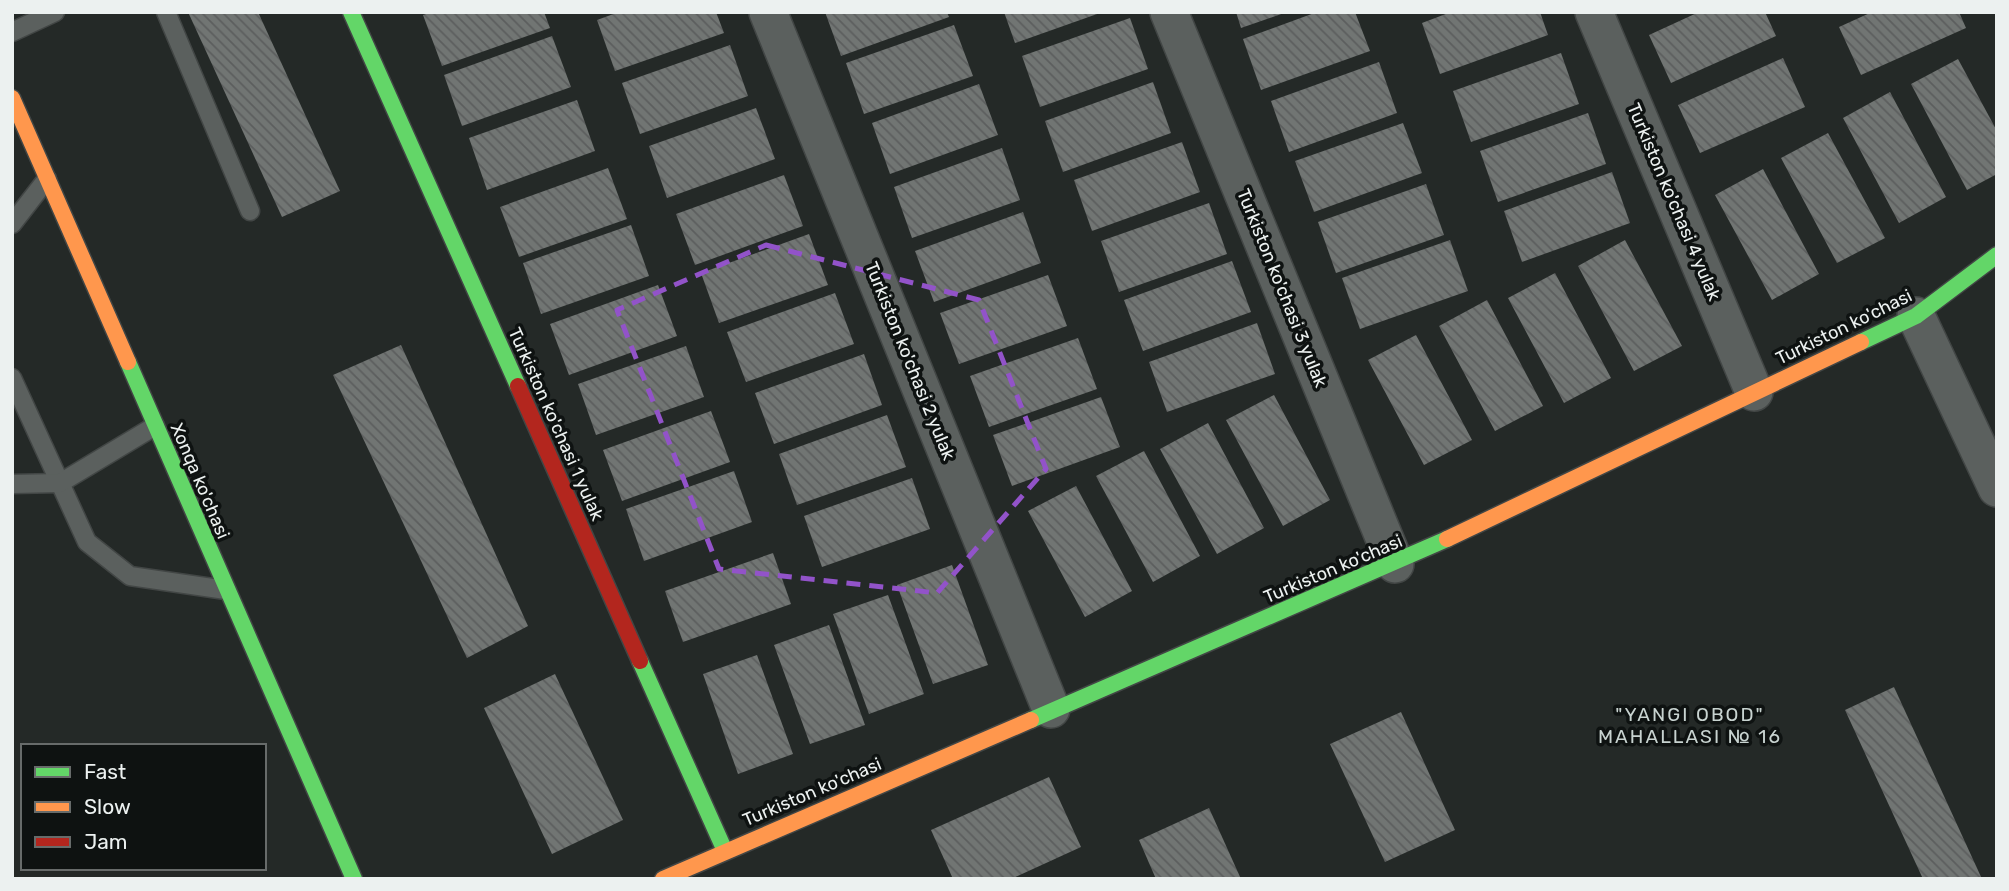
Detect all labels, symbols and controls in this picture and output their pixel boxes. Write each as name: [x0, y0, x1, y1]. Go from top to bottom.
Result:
street label: Turkiston ko'chasi 4 yulak: [1622, 100, 1726, 305]
street label: Turkiston ko'chasi 3 yulak: [1232, 186, 1332, 391]
street label: Turkiston ko'chasi 2 yulak: [860, 259, 960, 464]
street label: Turkiston ko'chasi: [1772, 285, 1916, 369]
street label: Turkiston ko'chasi 1 yulak: [503, 324, 609, 525]
street label: Xonqa ko'chasi: [166, 420, 234, 542]
street label: Turkiston ko'chasi: [1260, 530, 1406, 608]
district label: "YANGI OBOD" MAHALLASI № 16: [1598, 703, 1782, 748]
legend: [21, 744, 266, 870]
street label: Turkiston ko'chasi: [739, 753, 885, 831]
text: Fast: [84, 759, 126, 784]
text: Slow: [84, 794, 131, 819]
text: Jam: [84, 829, 128, 854]

